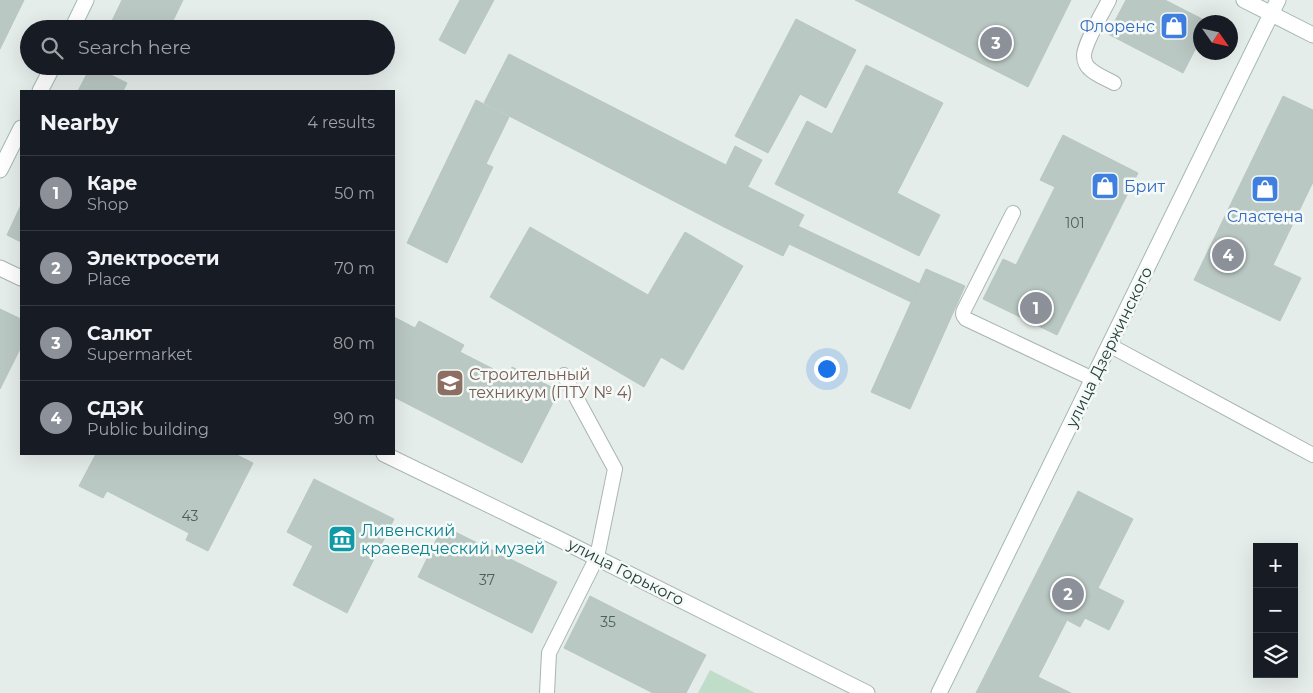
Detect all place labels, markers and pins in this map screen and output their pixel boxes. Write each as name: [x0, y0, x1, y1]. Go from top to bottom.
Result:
shop icon: Флоренс: [1159, 11, 1189, 41]
place label: Флоренс: [1080, 17, 1155, 36]
pin: 3: [980, 24, 1012, 62]
shop icon: Брит: [1090, 171, 1120, 201]
shop icon: Сластена: [1250, 174, 1280, 204]
place label: Брит: [1124, 177, 1166, 196]
place label: Сластена: [1227, 207, 1303, 226]
pin: 4: [1212, 236, 1244, 274]
pin: 1: [1020, 289, 1052, 327]
place label: Строительный техникум (ПТУ № 4): [469, 365, 633, 402]
school or university icon: Строительный техникум (ПТУ № 4): [435, 368, 465, 398]
place label: Ливенский краеведческий музей: [361, 521, 545, 558]
museum icon: Ливенский краеведческий музей: [327, 524, 357, 554]
pin: 2: [1052, 575, 1084, 613]

